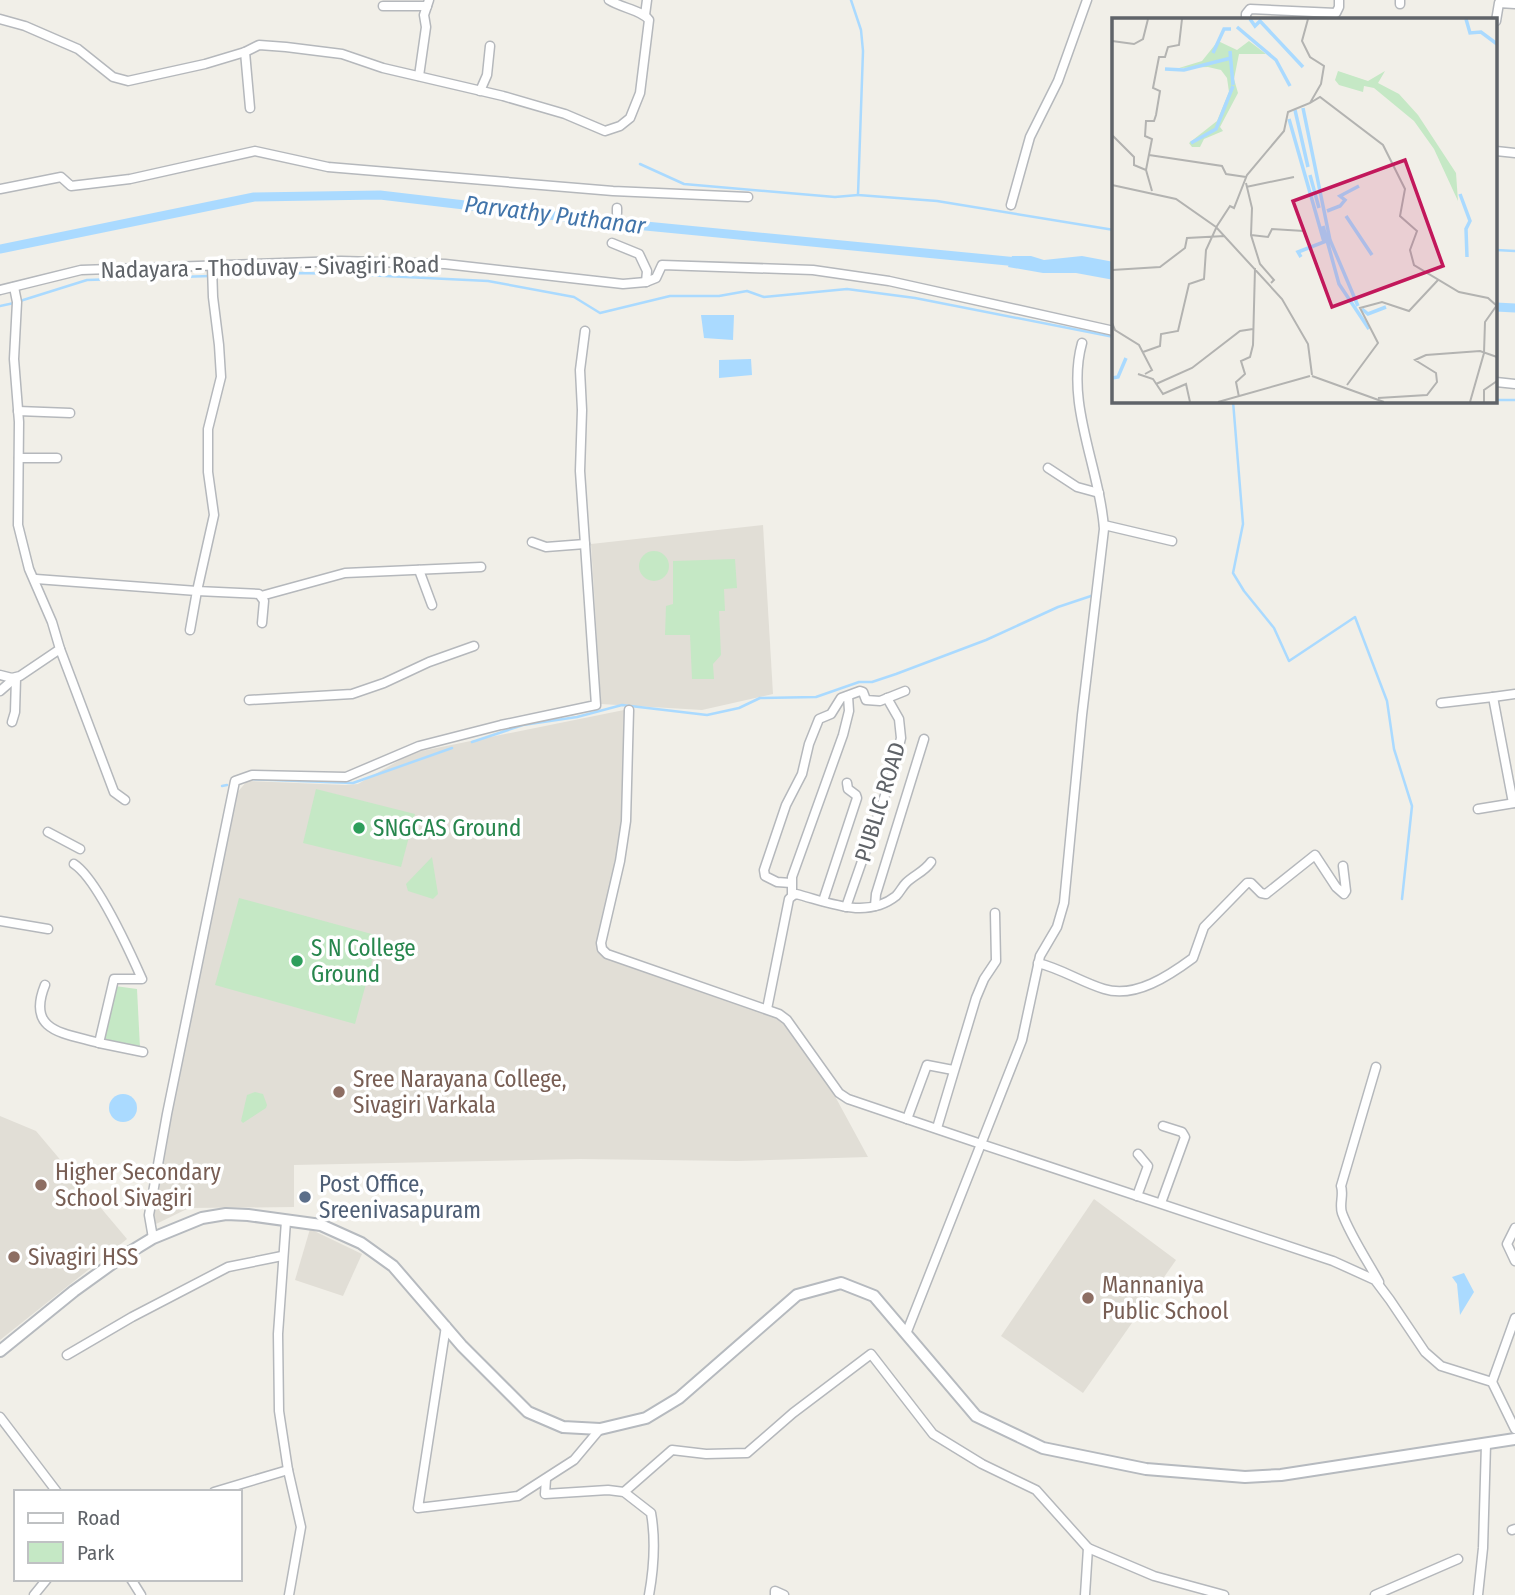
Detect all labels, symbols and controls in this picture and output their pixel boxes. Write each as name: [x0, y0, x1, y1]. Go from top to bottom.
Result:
inset map: [1112, 18, 1498, 402]
water label: Parvathy Puthanar: [463, 190, 648, 240]
street label: Nadayara - Thoduvay - Sivagiri Road: [100, 250, 440, 284]
street label: PUBLIC ROAD: [849, 739, 911, 865]
place label: SNGCAS Ground: [373, 814, 521, 842]
marker: SNGCAS Ground: [351, 820, 367, 836]
place label: S N College Ground: [311, 934, 416, 988]
marker: S N College Ground: [289, 953, 305, 969]
place label: Sree Narayana College, Sivagiri Varkala: [353, 1065, 567, 1119]
marker: Sree Narayana College, Sivagiri Varkala: [331, 1084, 347, 1100]
place label: Higher Secondary School Sivagiri: [55, 1158, 221, 1212]
place label: Post Office, Sreenivasapuram: [319, 1170, 481, 1224]
marker: Higher Secondary School Sivagiri: [33, 1177, 49, 1193]
marker: Post Office, Sreenivasapuram: [297, 1189, 313, 1205]
place label: Sivagiri HSS: [28, 1243, 138, 1271]
marker: Sivagiri HSS: [6, 1249, 22, 1265]
place label: Mannaniya Public School: [1102, 1271, 1229, 1325]
marker: Mannaniya Public School: [1080, 1290, 1096, 1306]
legend: [14, 1490, 242, 1581]
text: Road: [77, 1505, 121, 1531]
text: Park: [77, 1540, 115, 1566]

